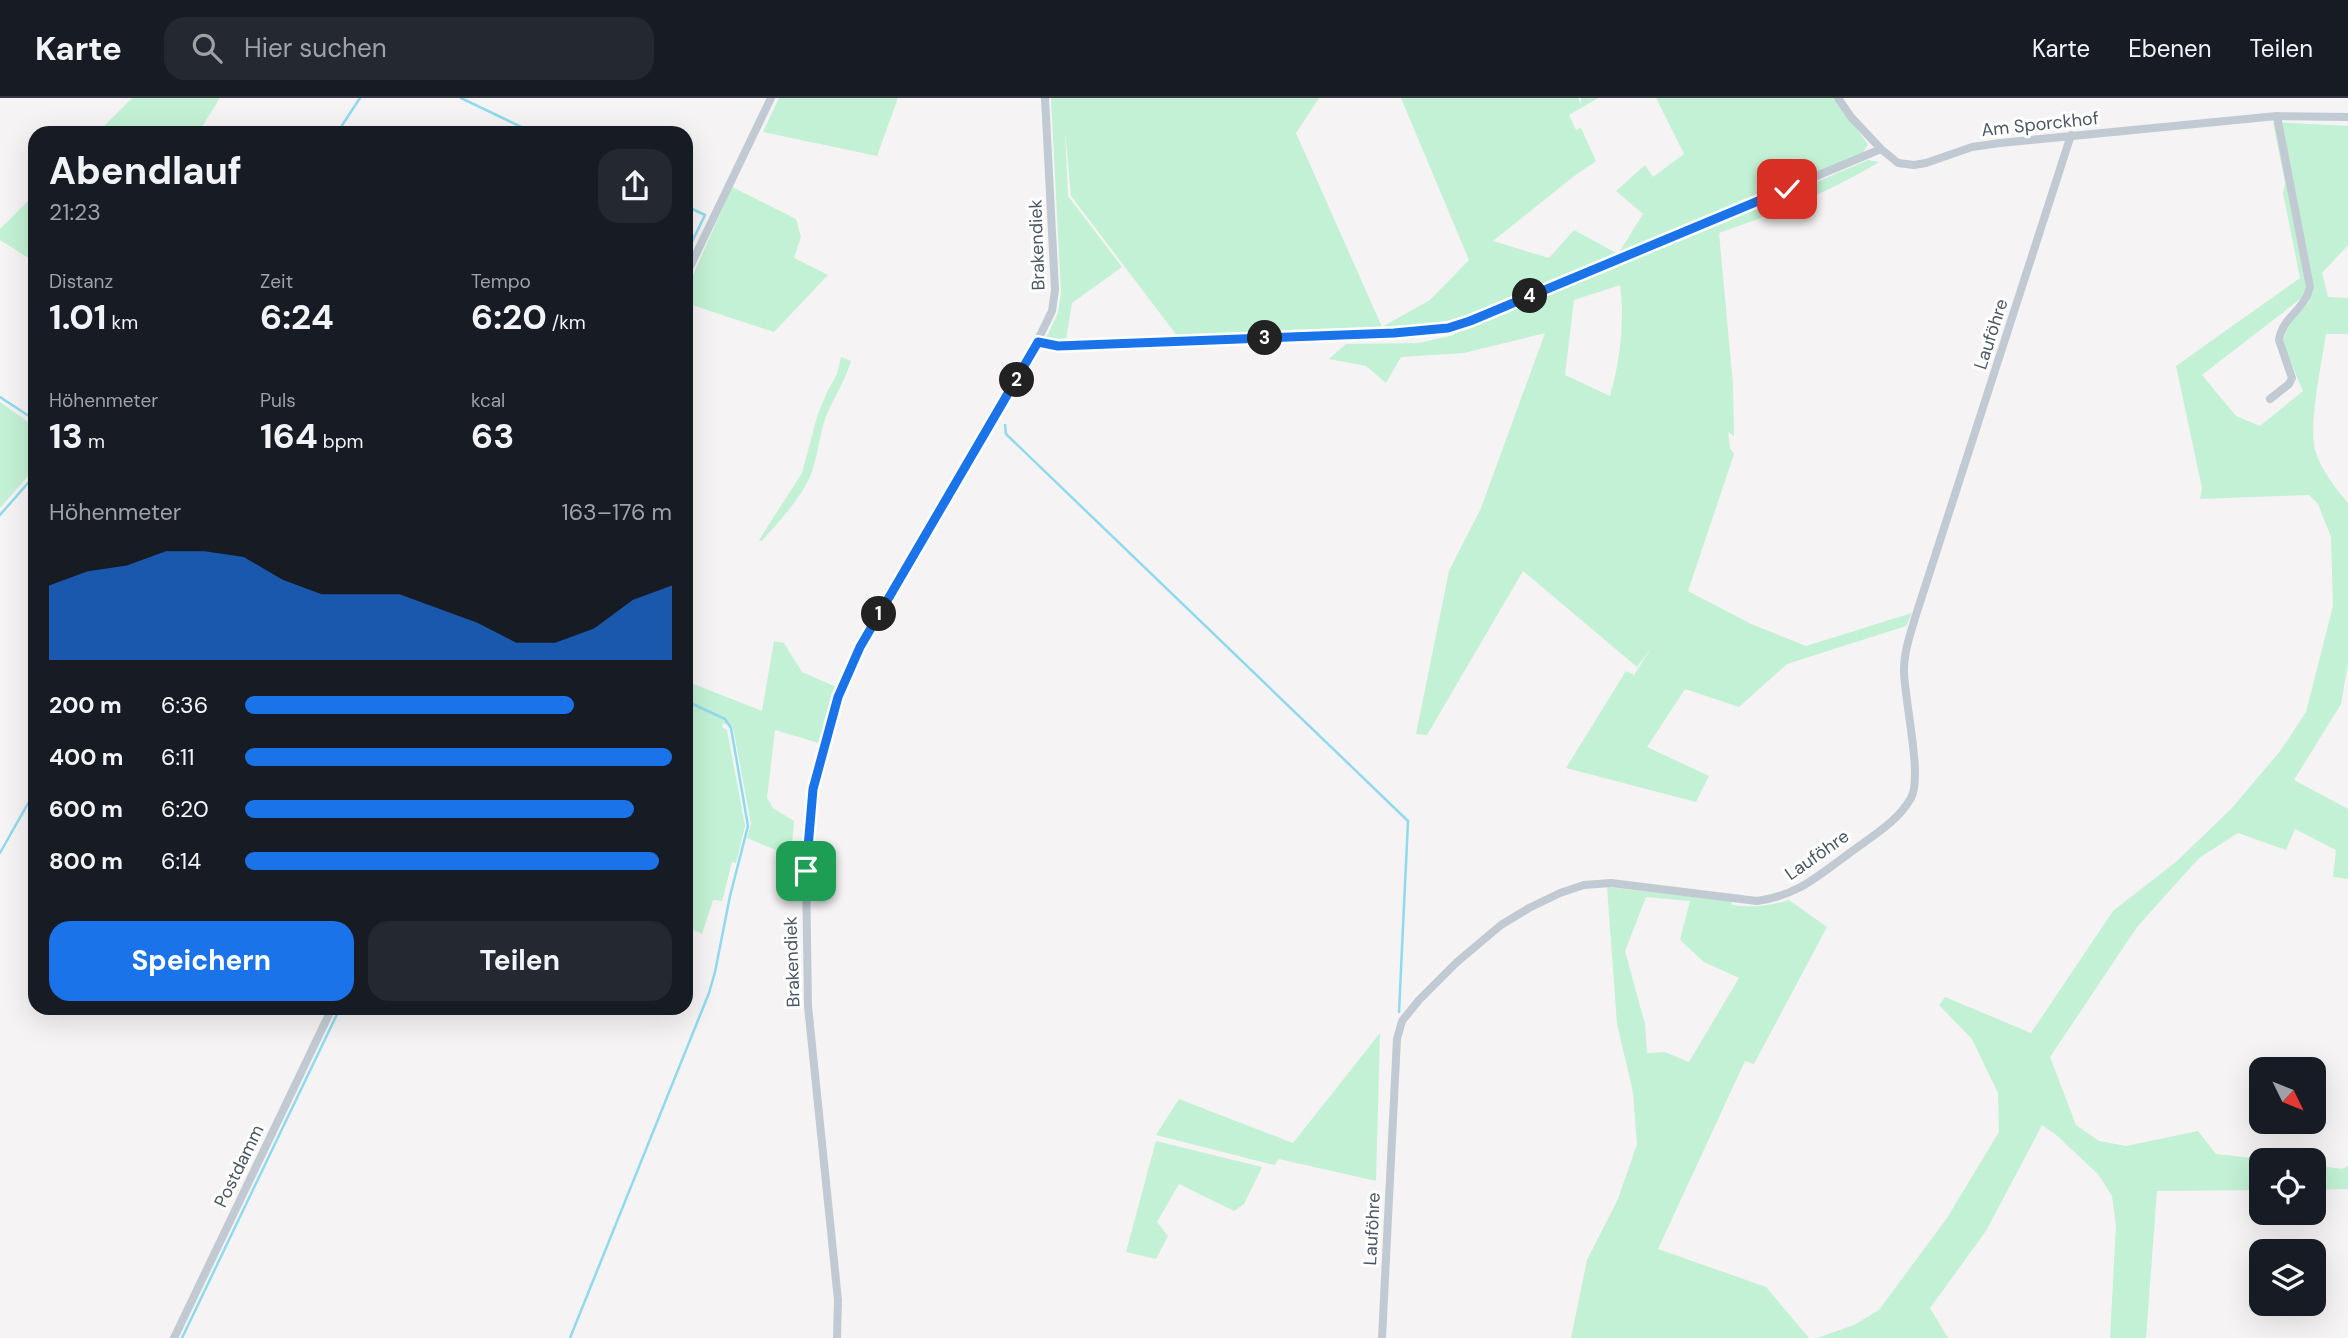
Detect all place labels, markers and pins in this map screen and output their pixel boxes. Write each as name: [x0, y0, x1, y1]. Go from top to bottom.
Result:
pin: [1757, 159, 1817, 219]
pin: 4: [1512, 278, 1548, 314]
pin: 3: [1248, 320, 1282, 356]
pin: 2: [1000, 362, 1034, 398]
pin: 1: [862, 596, 896, 632]
pin: [776, 841, 836, 901]

